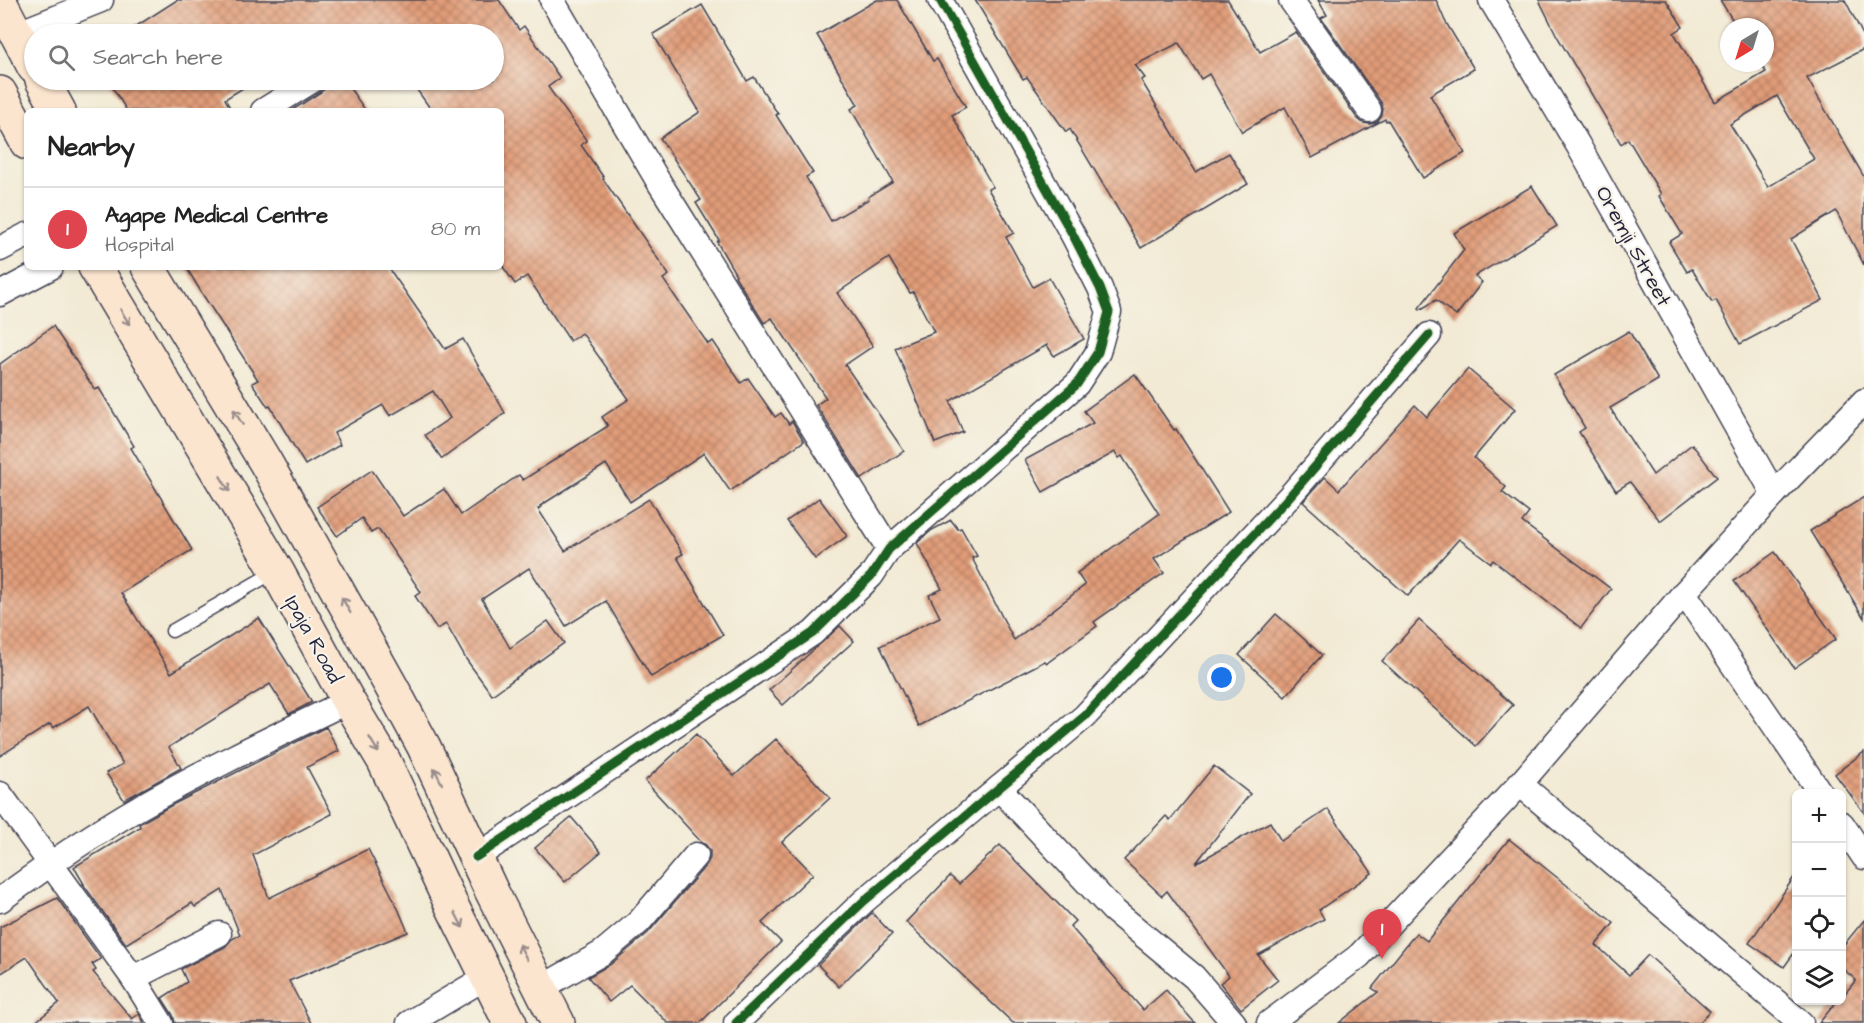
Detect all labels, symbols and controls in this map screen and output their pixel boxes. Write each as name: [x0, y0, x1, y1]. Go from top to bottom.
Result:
north arrow: [1720, 18, 1774, 72]
search box: [24, 24, 504, 90]
icon: search: [45, 41, 78, 74]
text: Search here: [93, 42, 223, 73]
text: Nearby: [48, 129, 135, 165]
street label: Oremji Street: [1589, 181, 1679, 312]
text: Agape Medical Centre: [105, 200, 328, 231]
text: 1: [66, 215, 69, 243]
text: 80 m: [431, 215, 480, 243]
text: Hospital: [105, 231, 174, 259]
one-way arrow: [119, 308, 131, 325]
one-way arrow: [232, 409, 244, 426]
one-way arrow: [219, 475, 231, 492]
street label: Ipaja Road: [277, 590, 350, 689]
one-way arrow: [339, 596, 351, 613]
your location: [1207, 663, 1236, 692]
one-way arrow: [369, 736, 381, 753]
one-way arrow: [432, 767, 444, 785]
map controls: [1792, 789, 1846, 1005]
button: +: [1792, 789, 1846, 843]
button: −: [1792, 843, 1846, 897]
button: locate: [1792, 897, 1846, 951]
pin: 1: [1362, 910, 1402, 959]
one-way arrow: [453, 911, 465, 928]
one-way arrow: [517, 943, 528, 961]
button: layers: [1792, 951, 1846, 1005]

